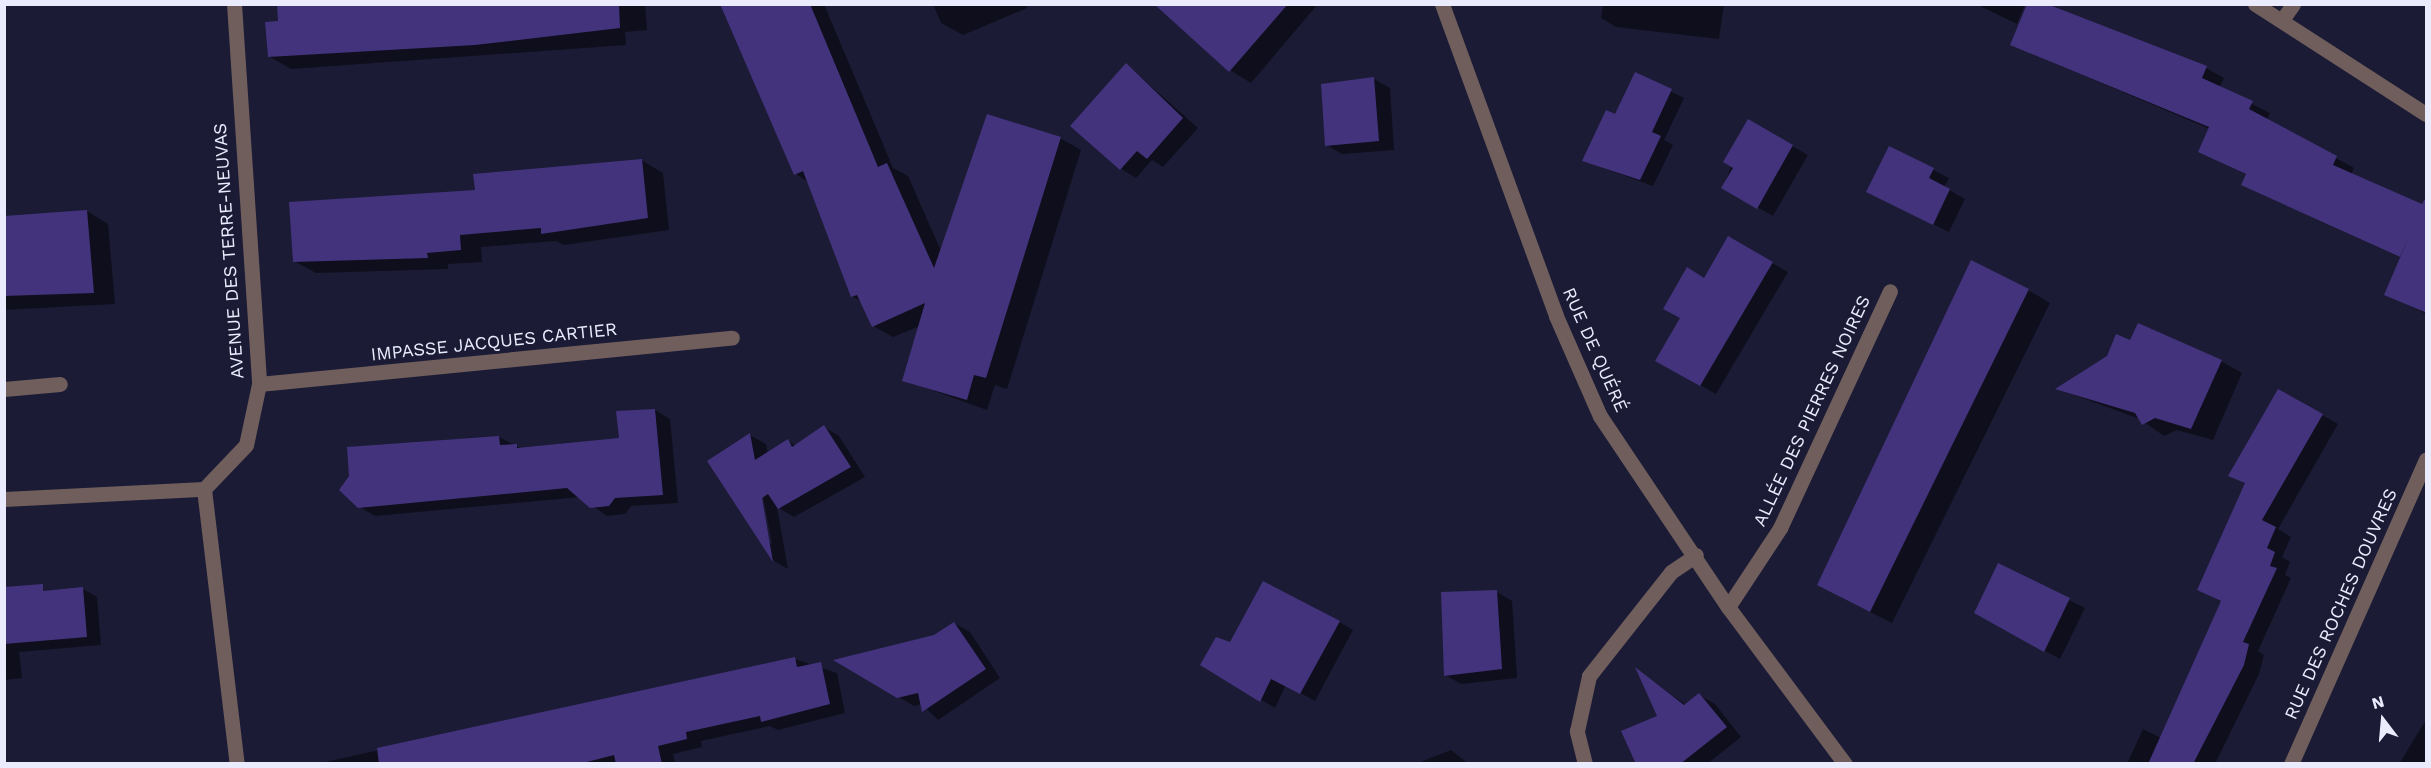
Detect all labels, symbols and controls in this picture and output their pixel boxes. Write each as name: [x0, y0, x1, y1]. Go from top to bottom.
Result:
street label: AVENUE DES TERRE-NEUVAS: [209, 122, 249, 380]
street label: RUE DE QUÉRÉ: [1558, 284, 1632, 416]
street label: ALLÉE DES PIERRES NOIRES: [1749, 292, 1875, 530]
street label: IMPASSE JACQUES CARTIER: [370, 318, 618, 366]
street label: RUE DES ROCHES DOUVRES: [2280, 485, 2402, 723]
north arrow: [2353, 690, 2413, 750]
text: N: [2370, 691, 2386, 713]

